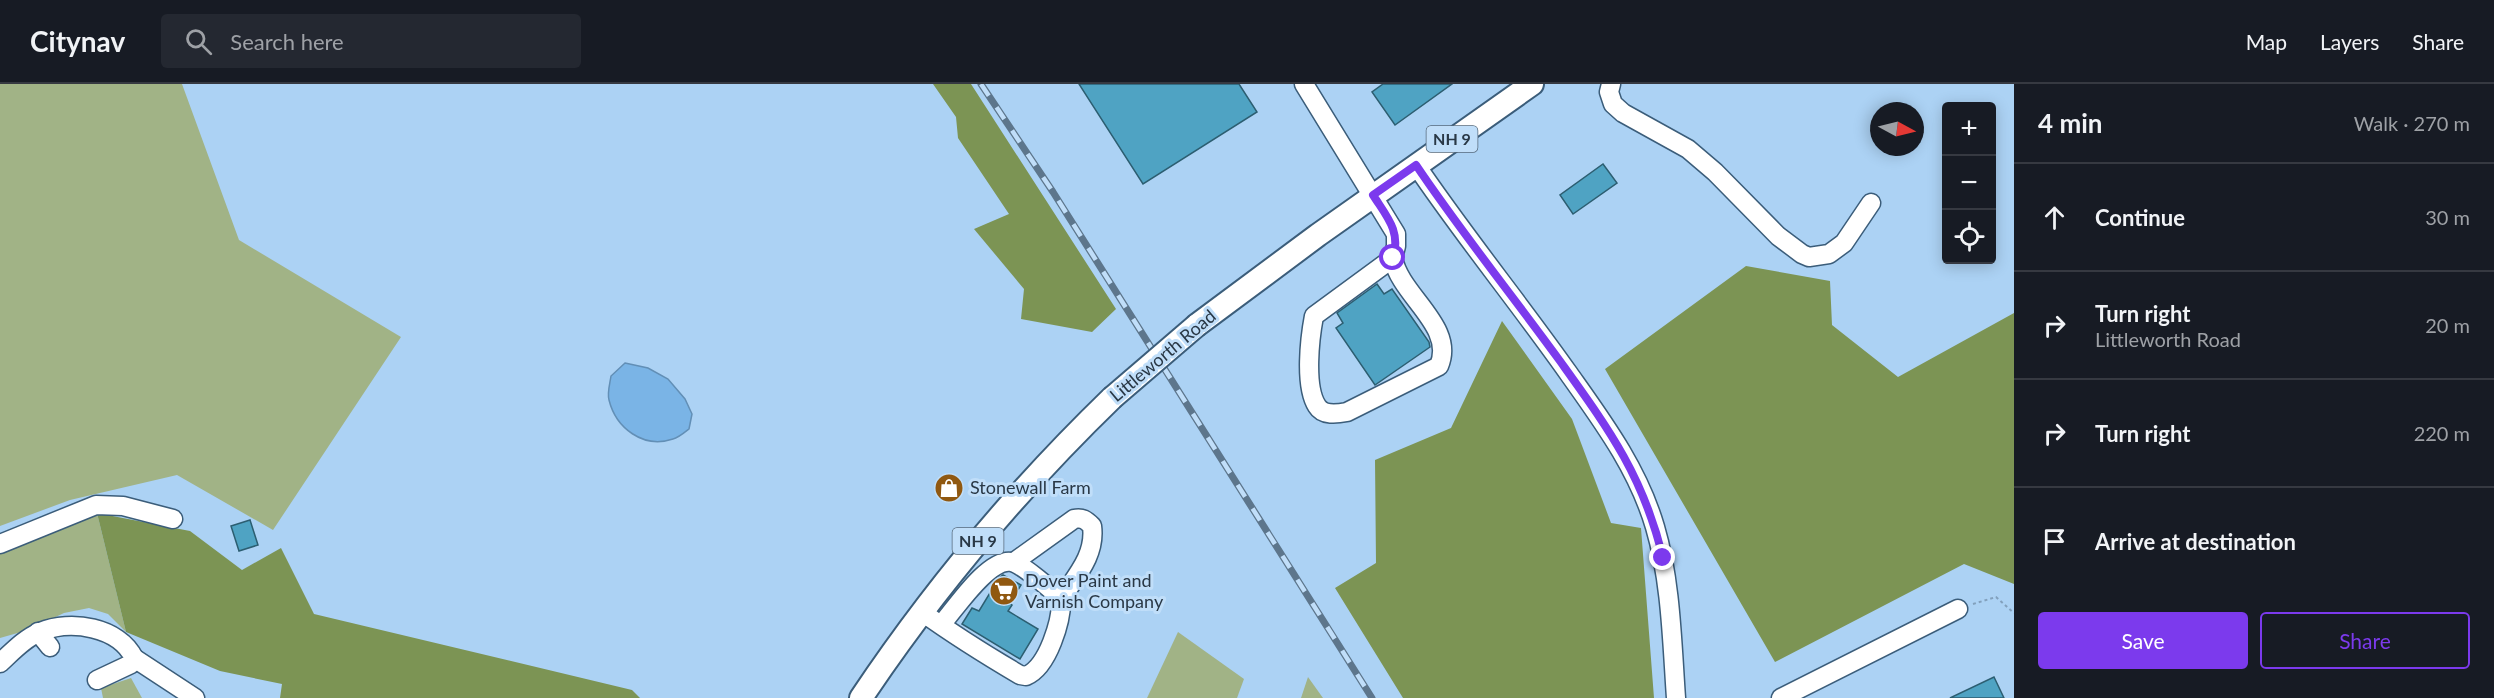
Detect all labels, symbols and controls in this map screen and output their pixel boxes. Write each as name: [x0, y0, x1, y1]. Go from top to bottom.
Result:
search box: [161, 14, 581, 68]
text: Citynav: [30, 24, 125, 58]
icon: search: [182, 25, 215, 58]
text: Search here: [230, 28, 344, 55]
text: Map: [2246, 29, 2287, 54]
text: Layers: [2320, 29, 2379, 54]
text: Share: [2412, 29, 2464, 54]
north arrow: [1870, 102, 1924, 156]
map controls: [1942, 102, 1996, 264]
button: +: [1942, 102, 1996, 156]
text: 4 min: [2038, 107, 2102, 139]
text: Walk · 270 m: [2354, 111, 2470, 135]
road number: NH 9: [1426, 126, 1478, 152]
button: −: [1942, 156, 1996, 210]
icon: ahead: [2038, 201, 2071, 234]
text: Continue: [2095, 204, 2185, 231]
text: 30 m: [2425, 205, 2470, 229]
button: locate: [1942, 210, 1996, 264]
route start: [1379, 244, 1405, 270]
text: Turn right: [2095, 300, 2190, 327]
street label: Littleworth Road: [1105, 305, 1220, 406]
icon: right: [2038, 309, 2071, 342]
text: 20 m: [2425, 313, 2470, 337]
text: Littleworth Road: [2095, 327, 2241, 351]
icon: right: [2038, 417, 2071, 450]
text: Turn right: [2095, 420, 2190, 447]
text: 220 m: [2414, 421, 2470, 445]
shop icon: Stonewall Farm: [933, 472, 965, 504]
place label: Stonewall Farm: [970, 476, 1091, 498]
icon: arrive: [2038, 525, 2071, 558]
road number: NH 9: [952, 528, 1004, 554]
text: Arrive at destination: [2095, 528, 2296, 555]
route end: [1649, 544, 1675, 570]
place label: Dover Paint and Varnish Company: [1025, 569, 1164, 612]
supermarket icon: Dover Paint and Varnish Company: [988, 575, 1020, 607]
button: Save: [2038, 612, 2248, 669]
button: Share: [2260, 612, 2470, 669]

